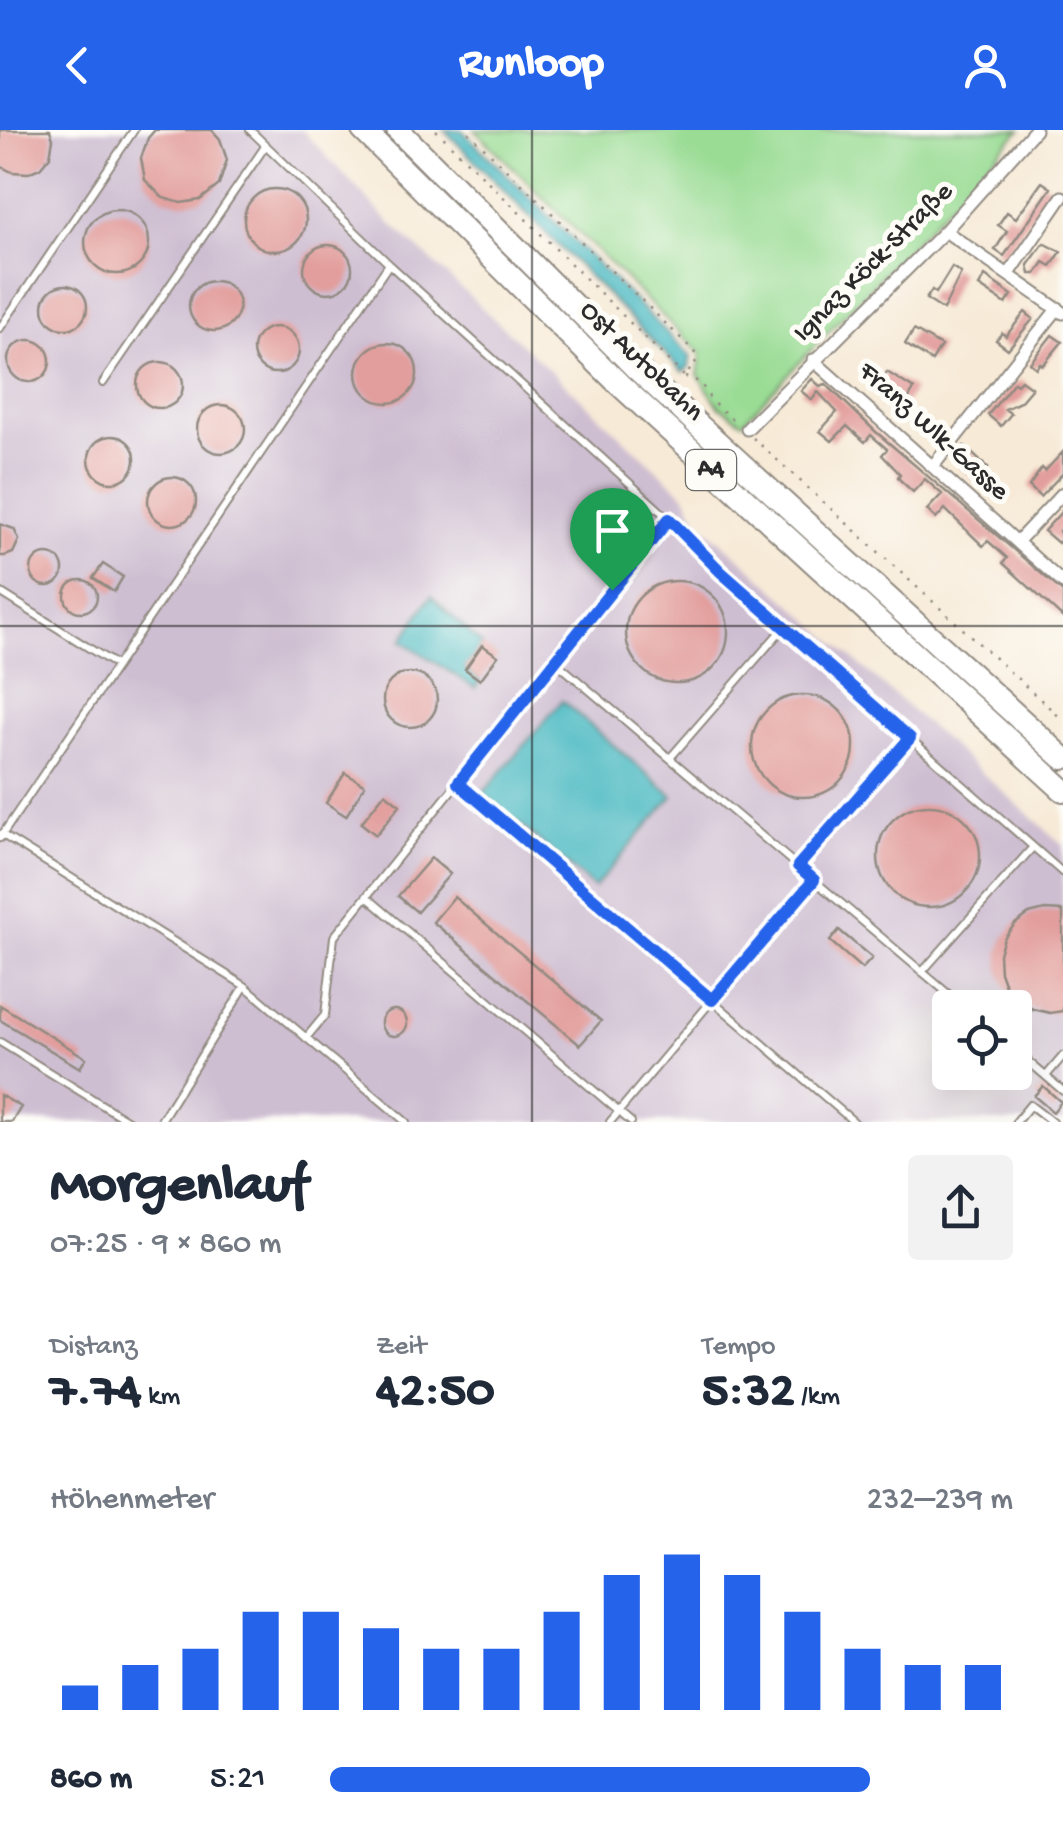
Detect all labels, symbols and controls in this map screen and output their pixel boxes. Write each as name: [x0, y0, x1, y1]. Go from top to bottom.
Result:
icon: back: [50, 38, 105, 93]
icon: person: [958, 38, 1013, 93]
text: Runloop: [459, 39, 604, 92]
street label: Ignaz Köck-Straße: [787, 176, 961, 350]
street label: Ost Autobahn: [572, 295, 710, 430]
street label: Franz Wlk-Gasse: [850, 355, 1016, 509]
road number: A4: [686, 450, 736, 490]
pin: [570, 488, 655, 591]
icon: arrive: [585, 503, 640, 558]
map controls: [932, 990, 1032, 1090]
button: locate: [932, 990, 1032, 1090]
button: share: [908, 1155, 1013, 1260]
text: Morgenlauf: [50, 1156, 307, 1220]
text: 07:25 · 9 × 860 m: [50, 1226, 281, 1264]
text: Distanz: [50, 1331, 137, 1364]
text: Zeit: [376, 1331, 426, 1364]
text: Tempo: [702, 1331, 775, 1364]
text: 7.74: [50, 1364, 141, 1423]
text: 42:50: [376, 1364, 495, 1423]
text: 5:32: [702, 1364, 794, 1423]
text: km: [141, 1381, 180, 1414]
text: /km: [794, 1381, 840, 1414]
text: Höhenmeter: [50, 1482, 214, 1520]
text: 232–239 m: [867, 1482, 1013, 1520]
text: 860 m: [50, 1761, 132, 1799]
text: 5:21: [210, 1761, 265, 1799]

